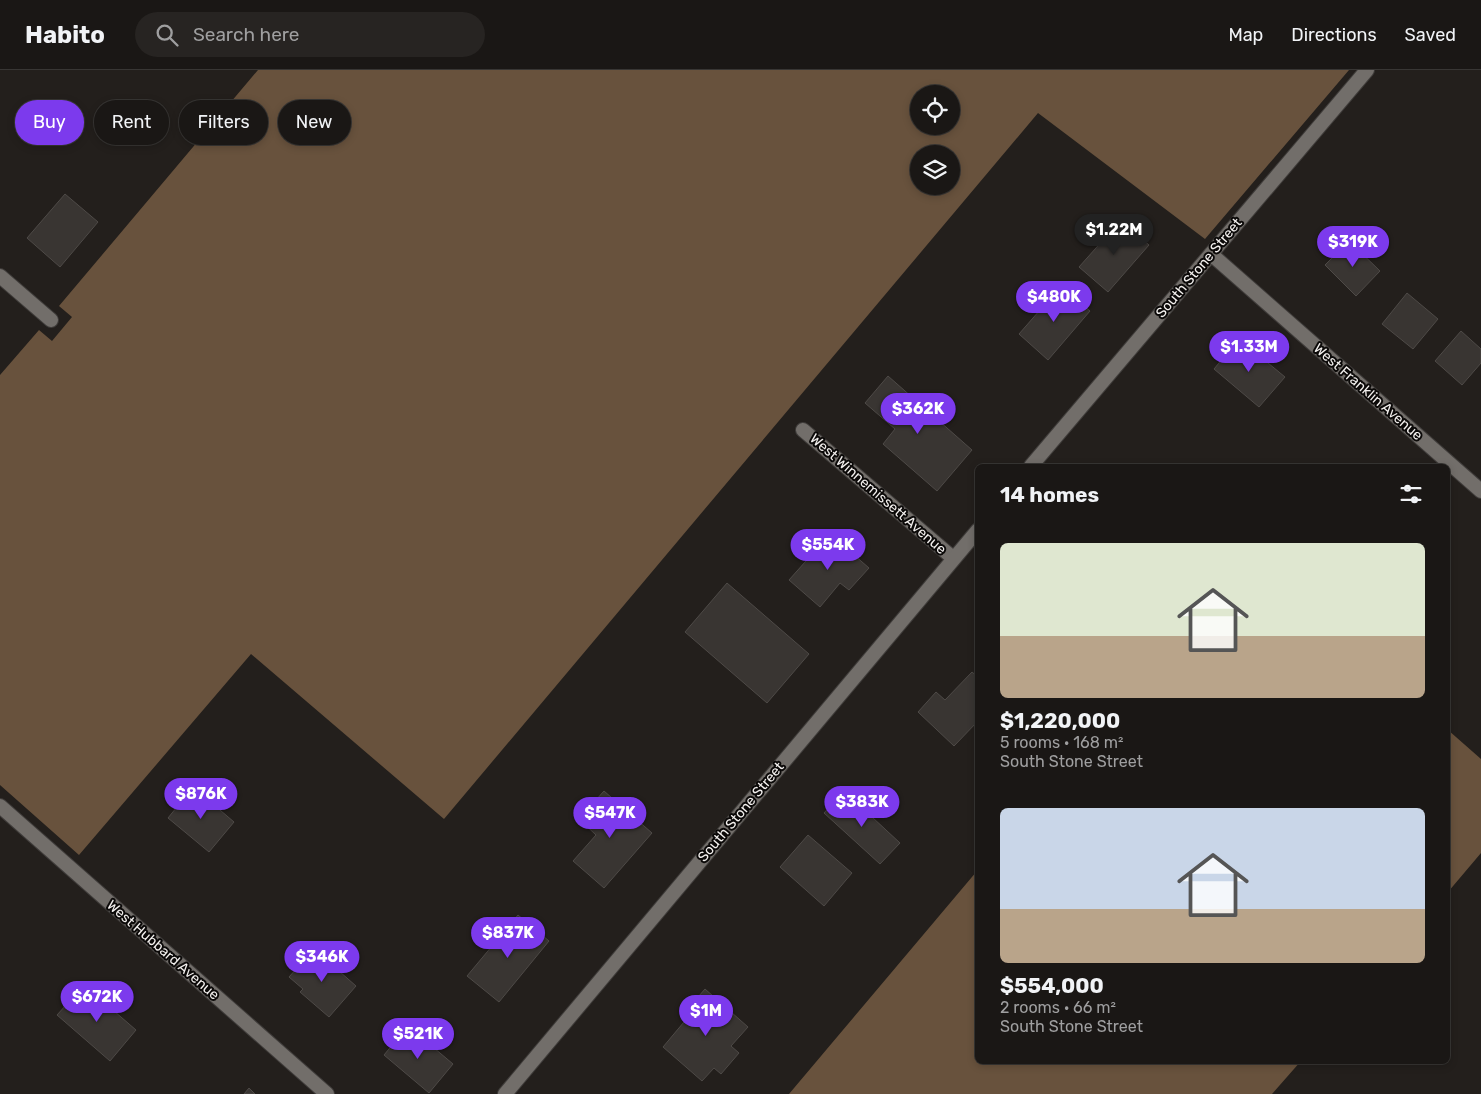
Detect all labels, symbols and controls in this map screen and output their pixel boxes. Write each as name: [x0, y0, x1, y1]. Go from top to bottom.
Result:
search box: [135, 12, 485, 57]
text: Habito: [25, 21, 105, 49]
icon: search: [153, 21, 181, 49]
text: Search here: [193, 23, 300, 46]
text: Map: [1228, 24, 1263, 46]
text: Directions: [1291, 24, 1377, 46]
text: Saved: [1405, 24, 1456, 46]
map controls: [910, 85, 960, 195]
button: locate: [910, 85, 960, 135]
chip: Buy: [15, 100, 84, 145]
chip: Rent: [94, 100, 169, 145]
chip: Filters: [179, 100, 268, 145]
chip: New: [278, 100, 351, 145]
button: layers: [910, 145, 960, 195]
pin: $1.22M: [1073, 214, 1155, 256]
street label: South Stone Street: [1152, 214, 1246, 321]
text: $1.22M: [1085, 220, 1143, 239]
pin: $319K: [1318, 226, 1388, 268]
text: $319K: [1328, 232, 1378, 251]
pin: $480K: [1019, 280, 1089, 323]
text: $480K: [1027, 287, 1081, 306]
pin: $1.33M: [1208, 330, 1290, 373]
text: $1.33M: [1220, 337, 1278, 356]
street label: West Franklin Avenue: [1310, 340, 1426, 444]
pin: $362K: [883, 392, 953, 435]
text: $362K: [892, 399, 944, 418]
street label: West Winnemissett Avenue: [806, 430, 950, 558]
icon: filters: [1397, 480, 1425, 508]
text: 14 homes: [1000, 482, 1099, 507]
pin: $554K: [793, 528, 863, 571]
text: $554K: [802, 535, 854, 554]
icon: home: [1168, 575, 1258, 665]
text: $1,220,000: [1000, 708, 1120, 733]
text: 5 rooms · 168 m²: [1000, 733, 1124, 752]
text: South Stone Street: [1000, 752, 1143, 771]
street label: South Stone Street: [694, 758, 788, 865]
pin: $876K: [166, 778, 236, 820]
text: $876K: [175, 784, 227, 803]
pin: $383K: [827, 786, 897, 828]
text: $383K: [835, 792, 889, 811]
pin: $547K: [575, 796, 645, 839]
text: $547K: [584, 803, 636, 822]
icon: home: [1168, 840, 1258, 930]
street label: West Hubbard Avenue: [103, 897, 223, 1003]
pin: $837K: [473, 916, 543, 959]
text: $837K: [482, 923, 534, 942]
pin: $346K: [287, 940, 357, 983]
text: $346K: [295, 947, 349, 966]
text: $554,000: [1000, 973, 1104, 998]
pin: $672K: [62, 980, 132, 1023]
text: $672K: [72, 987, 122, 1006]
pin: $1M: [682, 994, 730, 1037]
text: 2 rooms · 66 m²: [1000, 998, 1116, 1017]
text: $1M: [690, 1001, 722, 1020]
text: South Stone Street: [1000, 1017, 1143, 1036]
pin: $521K: [383, 1018, 453, 1060]
text: $521K: [393, 1024, 443, 1043]

